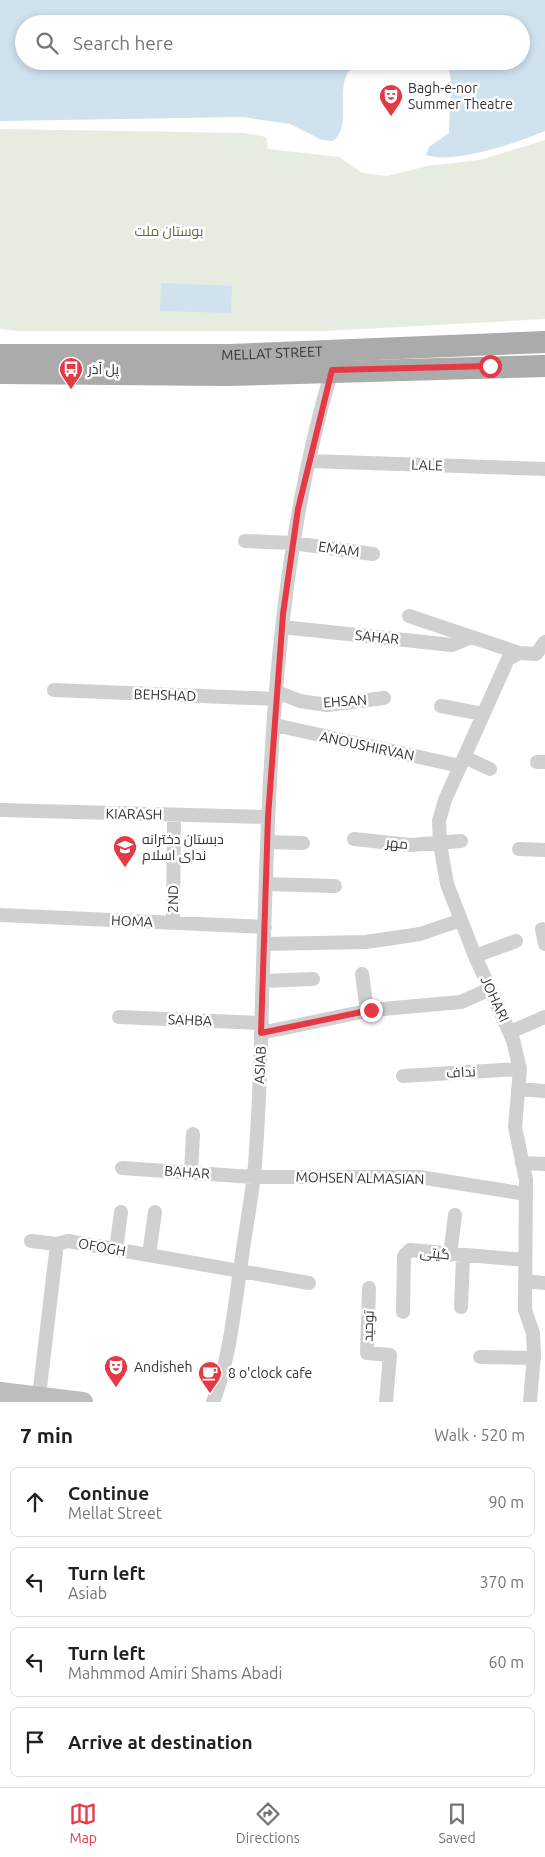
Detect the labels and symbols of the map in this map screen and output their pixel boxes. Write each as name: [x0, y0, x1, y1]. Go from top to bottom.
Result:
place label: Bagh-e-nor Summer Theatre: [408, 80, 513, 112]
theatre icon: Bagh-e-nor Summer Theatre: [378, 83, 404, 117]
park label: بوستان ملت: [135, 223, 203, 239]
street label: MELLAT STREET: [221, 343, 323, 363]
route start: [479, 355, 502, 378]
bus stop icon: پل آذر: [58, 356, 84, 390]
place label: پل آذر: [87, 361, 119, 379]
street label: LALE: [411, 456, 443, 474]
street label: EMAM: [317, 538, 361, 560]
street label: SAHAR: [354, 627, 400, 647]
street label: BEHSHAD: [133, 686, 197, 704]
street label: EHSAN: [322, 691, 368, 711]
street label: ANOUSHIRVAN: [318, 728, 416, 764]
street label: KIARASH: [105, 806, 163, 822]
place label: دبستان دخترانه ندای اسلام: [142, 831, 224, 865]
school or university icon: دبستان دخترانه ندای اسلام: [112, 834, 138, 868]
street label: مهر: [384, 834, 409, 852]
street label: 2ND: [165, 885, 181, 913]
street label: HOMA: [111, 912, 153, 930]
street label: JOHARI: [477, 973, 513, 1025]
route end: [360, 999, 383, 1022]
street label: SAHBA: [168, 1011, 212, 1029]
street label: ASIAB: [251, 1045, 269, 1085]
street label: نداف: [446, 1063, 476, 1081]
street label: BAHAR: [164, 1162, 211, 1182]
street label: MOHSEN ALMASIAN: [295, 1169, 425, 1187]
street label: OFOGH: [77, 1235, 127, 1259]
street label: گیتی: [419, 1243, 451, 1263]
street label: توحید: [359, 1310, 377, 1342]
theatre icon: Andisheh: [103, 1354, 129, 1388]
place label: Andisheh: [134, 1359, 192, 1375]
cafe icon: 8 o'clock cafe: [197, 1360, 223, 1394]
place label: 8 o'clock cafe: [228, 1365, 312, 1381]

